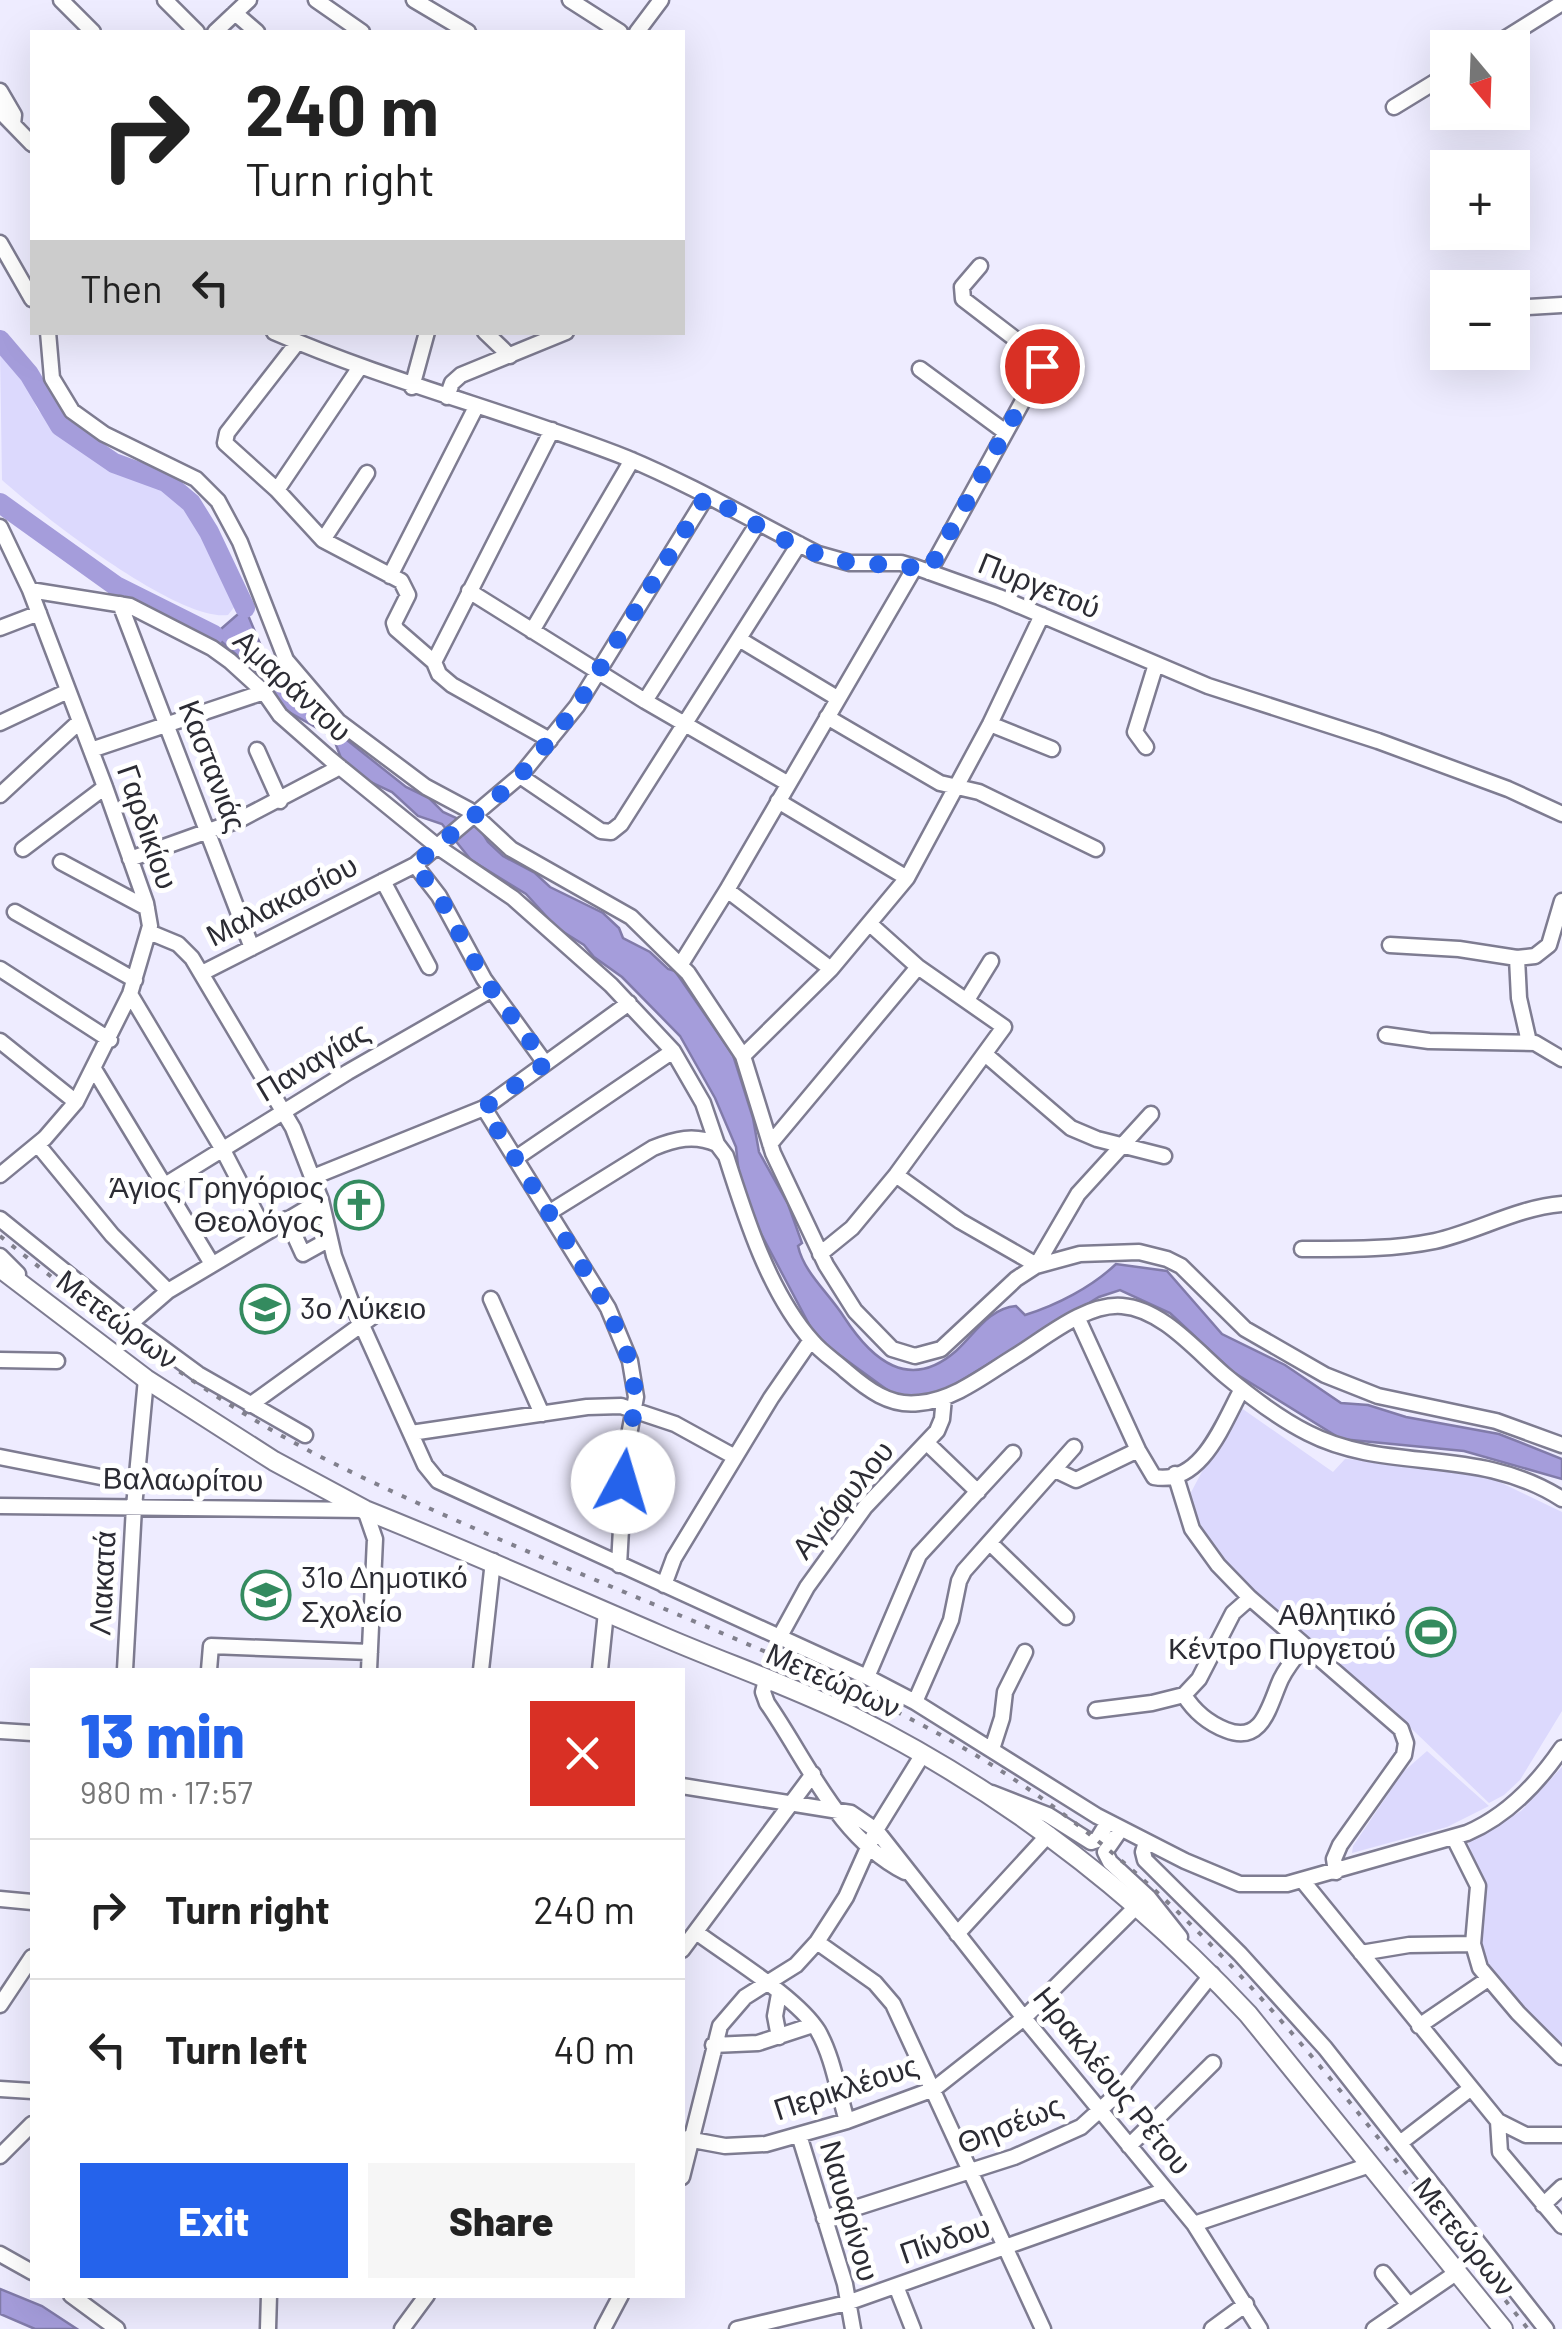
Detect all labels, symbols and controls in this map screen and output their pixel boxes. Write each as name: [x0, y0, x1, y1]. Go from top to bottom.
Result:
north arrow: [1430, 30, 1530, 130]
map controls: [1430, 30, 1530, 370]
text: 240 m: [245, 66, 439, 150]
icon: right: [80, 70, 210, 200]
button: +: [1430, 150, 1530, 250]
text: Turn right: [245, 151, 435, 205]
icon: left: [183, 260, 238, 315]
text: Then: [80, 265, 163, 311]
button: −: [1430, 270, 1530, 370]
pin: [1000, 324, 1085, 409]
icon: arrive: [1015, 339, 1070, 394]
street label: Πυργετού: [974, 543, 1106, 625]
street label: Αμαράντου: [227, 621, 360, 748]
street label: Καστανιάς: [172, 695, 255, 836]
street label: Γαρδικίου: [111, 759, 187, 893]
street label: Μαλακασίου: [200, 846, 363, 953]
street label: Παναγίας: [249, 1013, 375, 1108]
place label: Άγιος Γρηγόριος Θεολόγος: [109, 1168, 324, 1238]
church icon: Άγιος Γρηγόριος Θεολόγος: [333, 1179, 385, 1231]
street label: Μετεώρων: [50, 1261, 186, 1376]
school or university icon: 3ο Λύκειο: [239, 1283, 291, 1335]
place label: 3ο Λύκειο: [300, 1289, 426, 1325]
position arrow: [571, 1430, 675, 1534]
street label: Αγιόφυλου: [783, 1432, 900, 1565]
street label: Βαλαωρίτου: [102, 1459, 264, 1497]
street label: Λιακατά: [80, 1530, 122, 1636]
place label: 31ο Δημοτικό Σχολείο: [301, 1558, 468, 1628]
school or university icon: 31ο Δημοτικό Σχολείο: [240, 1569, 292, 1621]
place label: Αθλητικό Κέντρο Πυργετού: [1168, 1595, 1396, 1665]
sports icon: Αθλητικό Κέντρο Πυργετού: [1405, 1606, 1457, 1658]
street label: Μετεώρων: [761, 1634, 906, 1725]
text: 13 min: [80, 1698, 245, 1770]
button: close: [530, 1701, 635, 1806]
text: 980 m · 17:57: [80, 1772, 253, 1810]
icon: right: [80, 1882, 135, 1937]
text: Turn right: [165, 1886, 330, 1932]
text: 240 m: [533, 1886, 635, 1932]
street label: Ηρακλέους Ρέτου: [1027, 1979, 1200, 2181]
icon: left: [80, 2022, 135, 2077]
text: Turn left: [165, 2026, 308, 2072]
text: 40 m: [554, 2026, 635, 2072]
street label: Περικλέους: [769, 2046, 922, 2126]
street label: Θησέως: [952, 2086, 1067, 2160]
street label: Ναυαρίνου: [814, 2136, 888, 2285]
button: Exit: [80, 2163, 348, 2278]
button: Share: [368, 2163, 635, 2278]
street label: Μετεώρων: [1407, 2169, 1524, 2302]
street label: Πίνδου: [894, 2206, 994, 2270]

